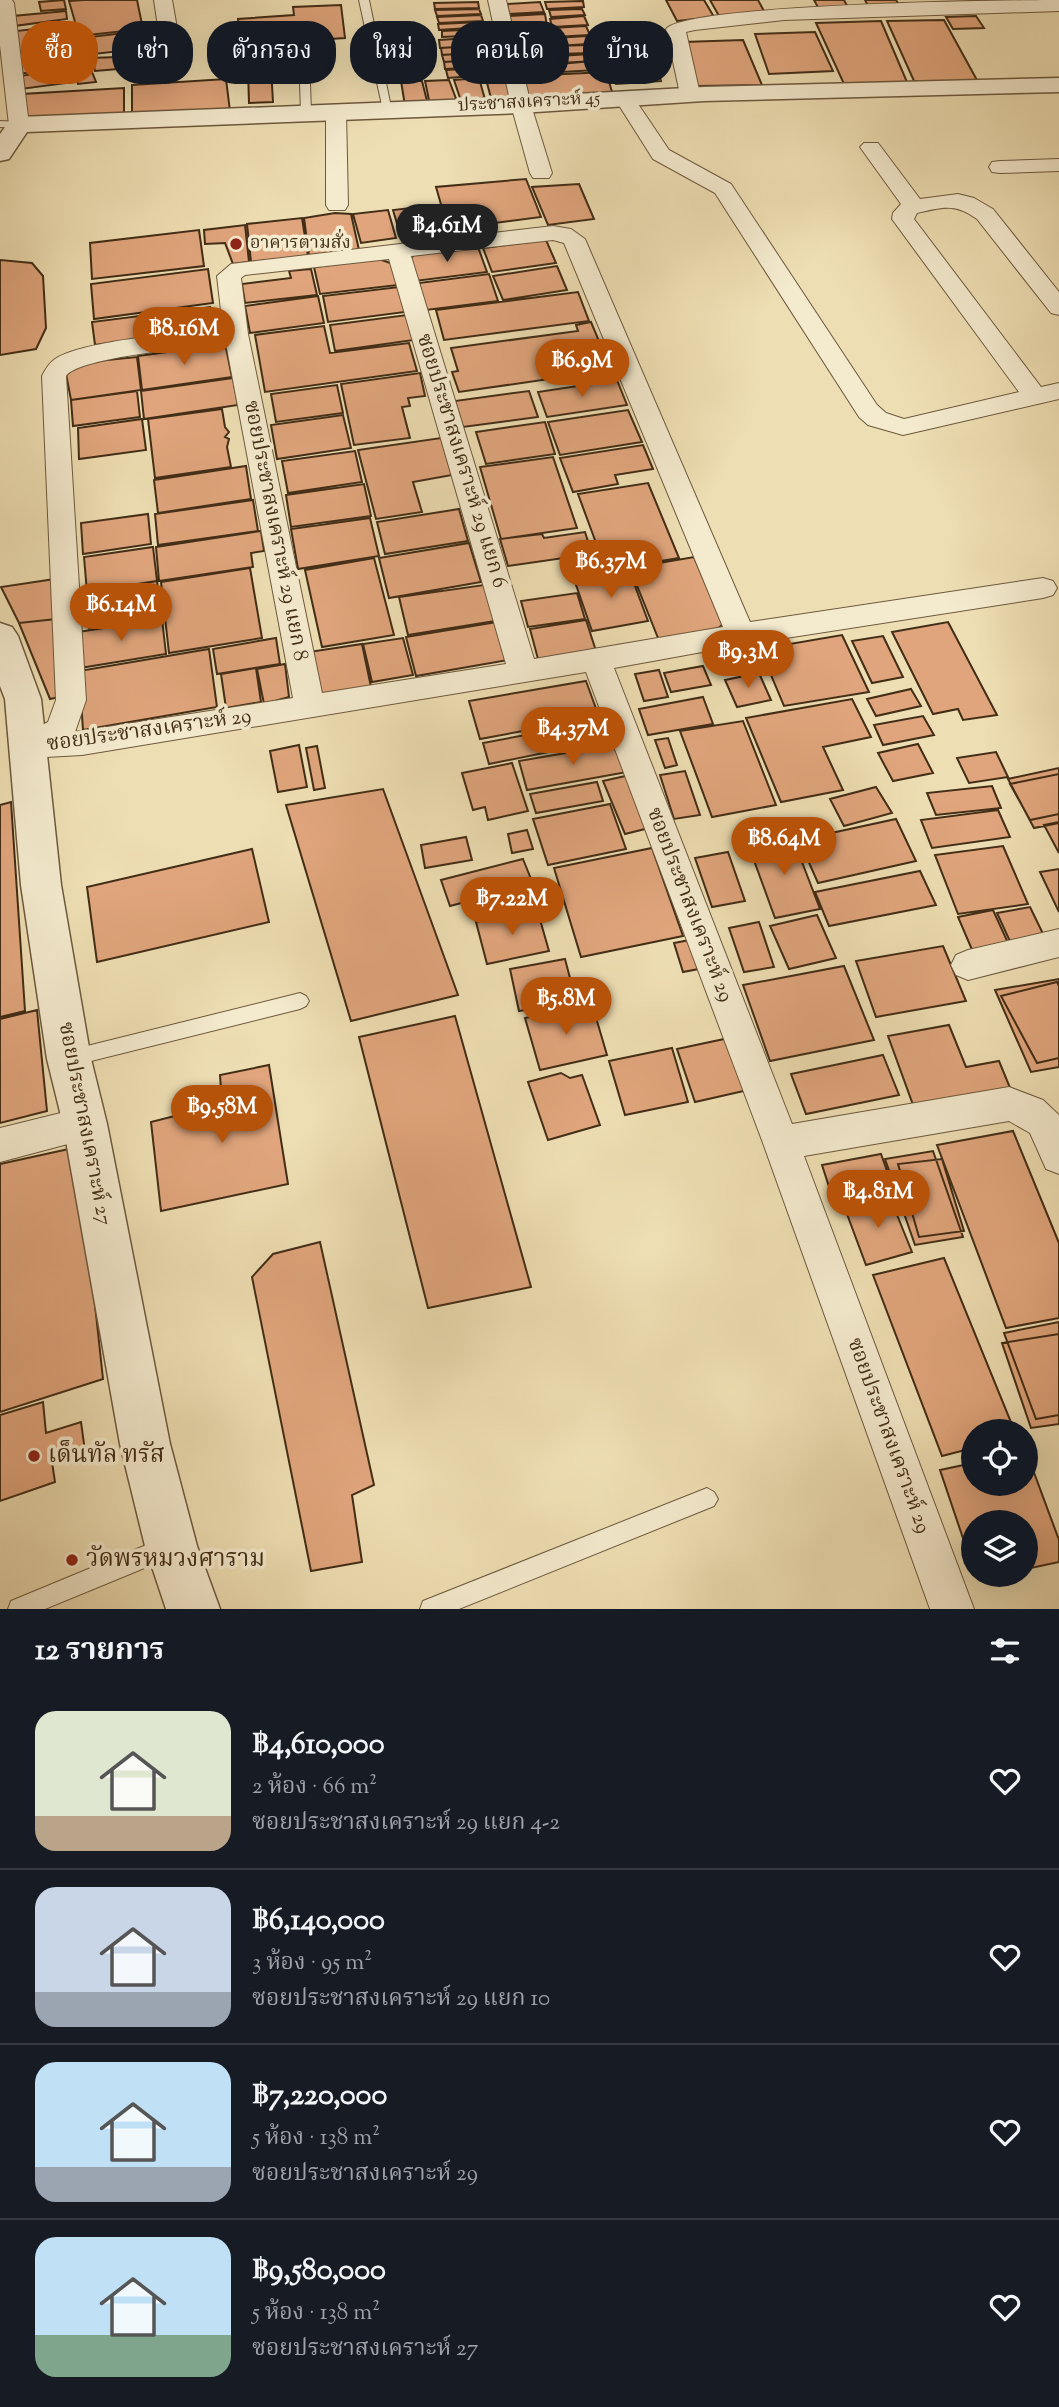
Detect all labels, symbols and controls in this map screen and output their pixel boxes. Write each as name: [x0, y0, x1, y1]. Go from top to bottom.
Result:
chip: ซื้อ: [21, 21, 98, 84]
chip: เช่า: [112, 21, 193, 84]
chip: ตัวกรอง: [207, 21, 336, 84]
chip: ใหม่: [350, 21, 437, 84]
chip: คอนโด: [451, 21, 569, 84]
chip: บ้าน: [583, 21, 673, 84]
street label: ประชาสงเคราะห์ 45: [457, 86, 601, 120]
pin: ฿4.61M: [390, 204, 504, 264]
text: ฿4.61M: [412, 210, 482, 243]
place label: อาคารตามสั่ง: [250, 228, 351, 257]
marker: อาคารตามสั่ง: [228, 236, 244, 252]
pin: ฿8.16M: [127, 308, 241, 367]
text: ฿8.16M: [149, 313, 219, 346]
street label: ซอยประชาสงเคราะห์ 29 แยก 6: [408, 330, 514, 592]
pin: ฿6.9M: [533, 340, 631, 399]
text: ฿6.9M: [551, 345, 613, 378]
street label: ซอยประชาสงเคราะห์ 29 แยก 8: [235, 398, 315, 664]
pin: ฿6.37M: [554, 540, 668, 600]
text: ฿6.37M: [575, 546, 647, 579]
pin: ฿6.14M: [64, 584, 178, 643]
text: ฿6.14M: [86, 589, 156, 622]
pin: ฿9.3M: [699, 630, 797, 690]
text: ฿9.3M: [718, 636, 778, 669]
street label: ซอยประชาสงเคราะห์ 29: [45, 702, 253, 760]
pin: ฿4.37M: [516, 708, 630, 767]
text: ฿4.37M: [537, 713, 609, 746]
street label: ซอยประชาสงเคราะห์ 29: [638, 803, 740, 1007]
pin: ฿8.64M: [727, 818, 841, 877]
text: ฿8.64M: [747, 823, 821, 856]
pin: ฿7.22M: [455, 878, 569, 937]
text: ฿7.22M: [476, 883, 548, 916]
pin: ฿5.8M: [517, 978, 615, 1037]
text: ฿5.8M: [537, 983, 595, 1016]
street label: ซอยประชาสงเคราะห์ 27: [50, 1020, 119, 1229]
pin: ฿9.58M: [165, 1086, 279, 1145]
text: ฿9.58M: [187, 1091, 257, 1124]
pin: ฿4.81M: [821, 1170, 935, 1230]
text: ฿4.81M: [843, 1176, 913, 1209]
street label: ซอยประชาสงเคราะห์ 29: [839, 1334, 937, 1538]
map controls: [961, 1419, 1038, 1587]
button: locate: [961, 1419, 1038, 1496]
place label: เด็นทัล ทรัส: [48, 1439, 165, 1473]
marker: เด็นทัล ทรัส: [26, 1448, 42, 1464]
button: layers: [961, 1510, 1038, 1587]
place label: วัดพรหมวงศาราม: [86, 1543, 265, 1577]
marker: วัดพรหมวงศาราม: [64, 1552, 80, 1568]
text: 12 รายการ: [35, 1630, 165, 1673]
icon: filters: [986, 1632, 1024, 1670]
text: ฿4,610,000: [252, 1724, 385, 1767]
icon: home: [91, 1739, 175, 1823]
icon: heart: [986, 1762, 1024, 1800]
text: 2 ห้อง · 66 m²: [252, 1771, 377, 1804]
text: ซอยประชาสงเคราะห์ 29 แยก 4-2: [252, 1807, 560, 1840]
text: ฿6,140,000: [252, 1900, 385, 1943]
icon: home: [91, 1915, 175, 1999]
icon: heart: [986, 1938, 1024, 1976]
text: 3 ห้อง · 95 m²: [252, 1947, 372, 1980]
text: ซอยประชาสงเคราะห์ 29 แยก 10: [252, 1983, 550, 2016]
text: ฿7,220,000: [252, 2075, 387, 2118]
icon: home: [91, 2090, 175, 2174]
icon: heart: [986, 2113, 1024, 2151]
text: 5 ห้อง · 138 m²: [252, 2122, 380, 2155]
text: ซอยประชาสงเคราะห์ 29: [252, 2158, 478, 2191]
text: ฿9,580,000: [252, 2250, 386, 2293]
icon: home: [91, 2265, 175, 2349]
icon: heart: [986, 2288, 1024, 2326]
text: 5 ห้อง · 138 m²: [252, 2297, 380, 2330]
text: ซอยประชาสงเคราะห์ 27: [252, 2333, 478, 2366]

